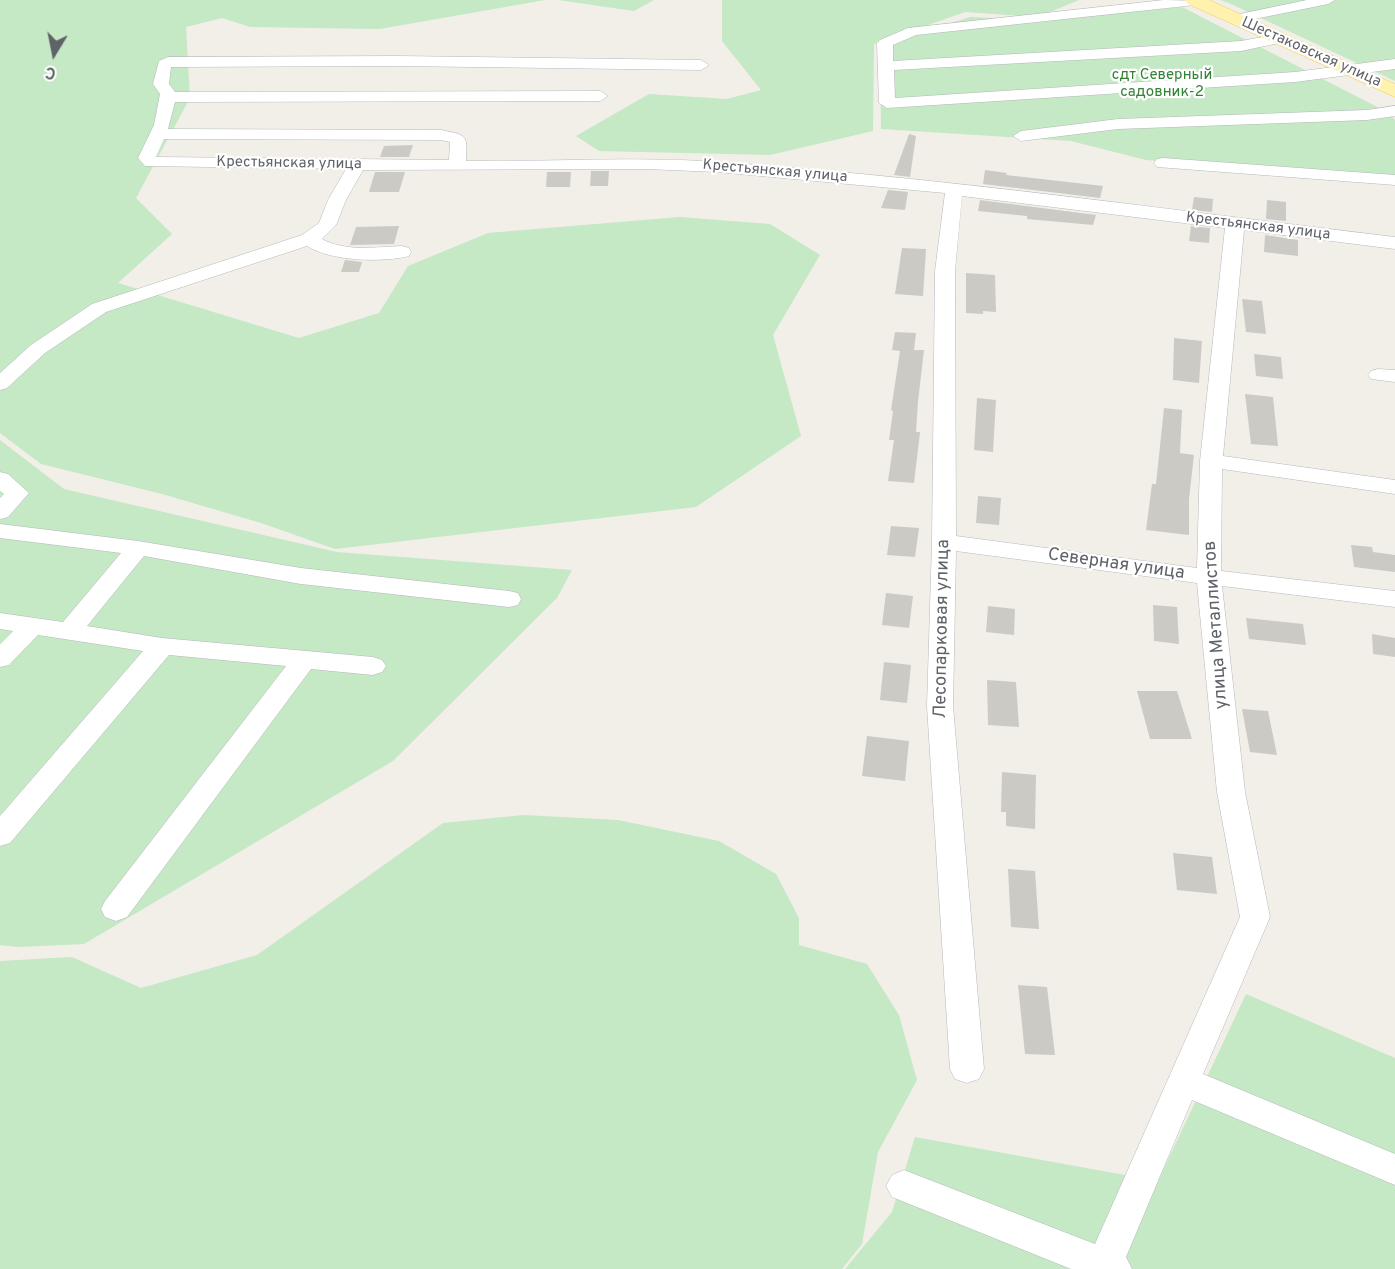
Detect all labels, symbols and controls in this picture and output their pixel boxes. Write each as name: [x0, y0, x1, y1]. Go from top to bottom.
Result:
street label: Шестаковская улица: [1238, 14, 1384, 92]
north arrow: [24, 24, 84, 84]
text: С: [44, 61, 58, 82]
park label: сдт Северный садовник-2: [1112, 67, 1212, 102]
street label: Крестьянская улица: [216, 154, 362, 174]
street label: Крестьянская улица: [702, 157, 848, 187]
street label: Крестьянская улица: [1185, 209, 1331, 245]
street label: Лесопарковая улица: [931, 539, 955, 719]
street label: улица Металлистов: [1200, 540, 1234, 710]
street label: Северная улица: [1046, 545, 1186, 585]

